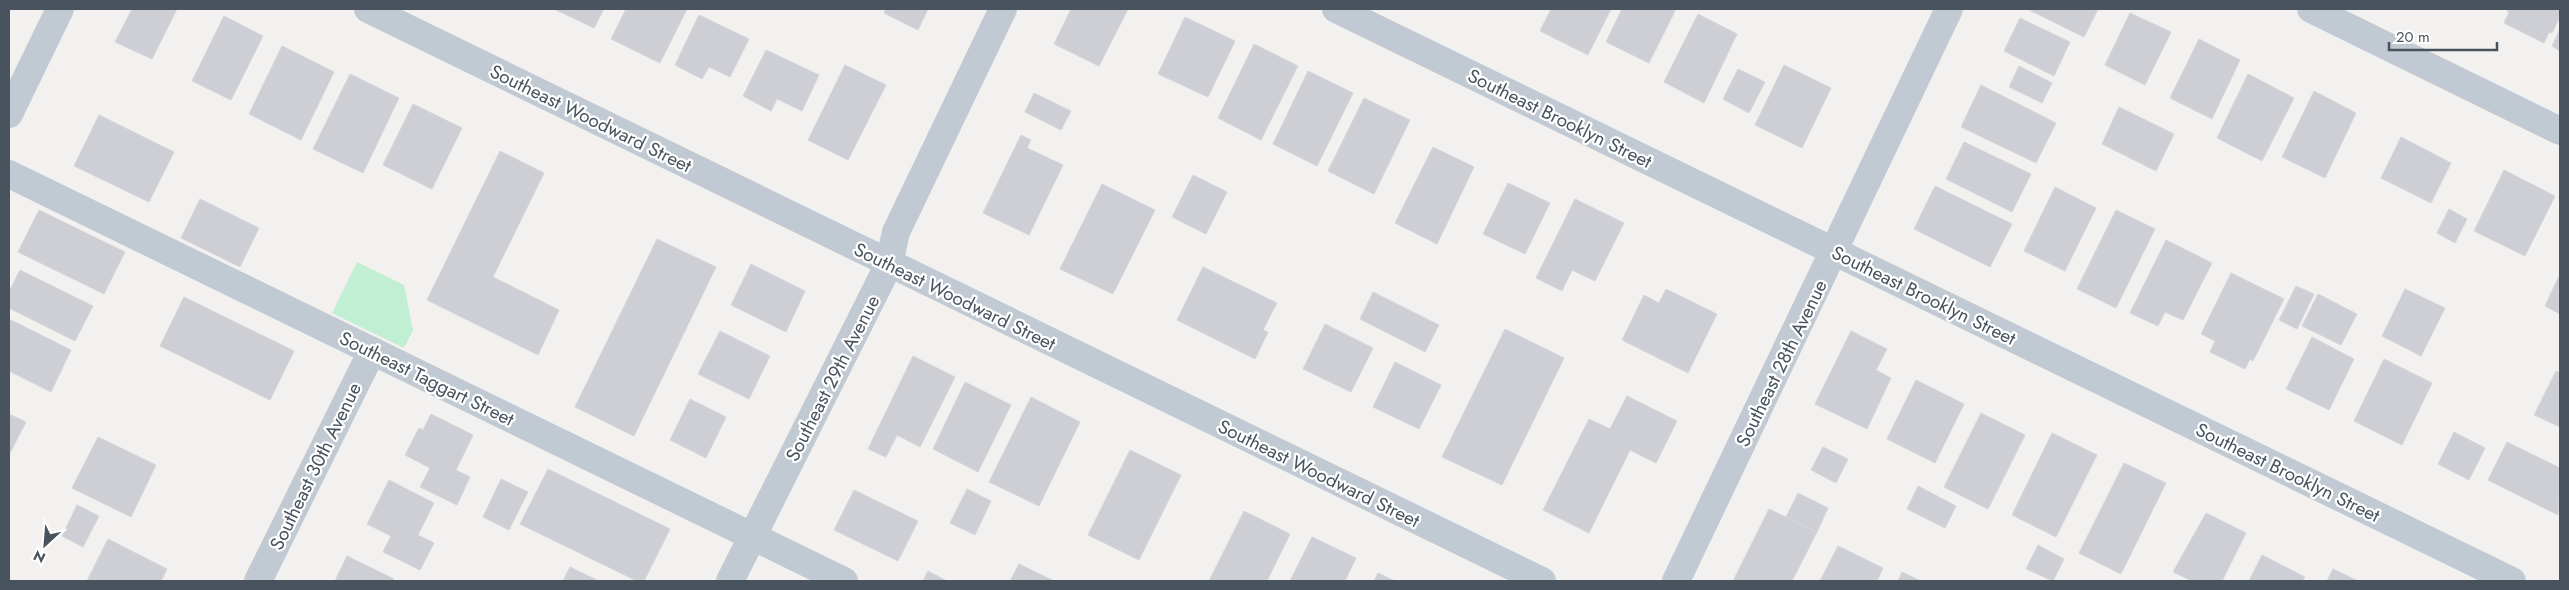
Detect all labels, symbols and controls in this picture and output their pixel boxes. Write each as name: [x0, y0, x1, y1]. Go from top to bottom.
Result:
scale bar: [2389, 20, 2496, 52]
text: 20 m: [2396, 26, 2430, 48]
street label: Southeast Woodward Street: [485, 58, 697, 179]
street label: Southeast Brooklyn Street: [1463, 62, 1657, 175]
street label: Southeast Woodward Street: [849, 236, 1061, 357]
street label: Southeast Brooklyn Street: [1827, 239, 2021, 352]
street label: Southeast 28th Avenue: [1729, 275, 1834, 451]
street label: Southeast 29th Avenue: [779, 290, 886, 466]
street label: Southeast Taggart Street: [335, 324, 519, 433]
street label: Southeast 30th Avenue: [263, 378, 368, 555]
street label: Southeast Woodward Street: [1213, 413, 1425, 534]
street label: Southeast Brooklyn Street: [2191, 416, 2385, 529]
north arrow: [20, 520, 70, 570]
text: N: [30, 545, 49, 568]

